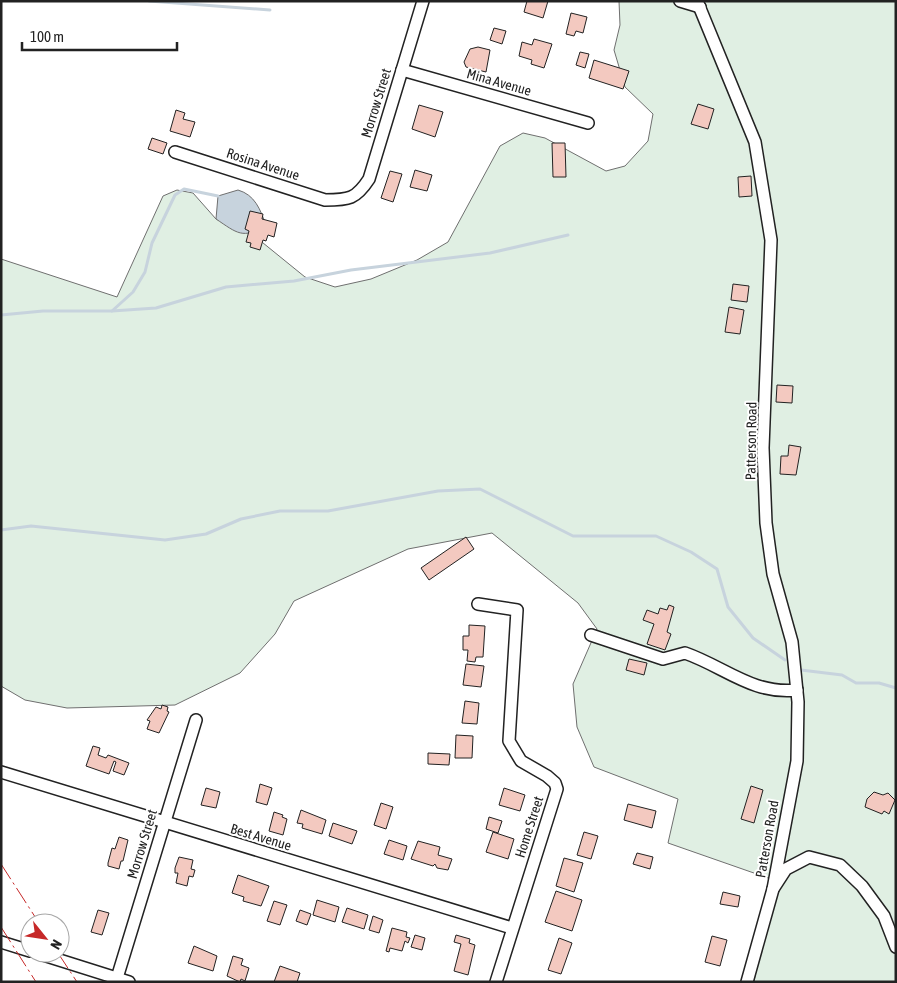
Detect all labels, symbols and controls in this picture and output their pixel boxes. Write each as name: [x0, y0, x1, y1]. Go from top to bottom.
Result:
scale bar: [22, 20, 178, 52]
text: 100 m: [30, 28, 64, 45]
street label: Mina Avenue: [465, 65, 533, 99]
street label: Morrow Street: [358, 66, 394, 140]
street label: Rosina Avenue: [225, 145, 301, 183]
street label: Patterson Road: [742, 402, 760, 480]
street label: Home Street: [512, 794, 546, 860]
street label: Patterson Road: [752, 799, 782, 879]
street label: Morrow Street: [124, 807, 160, 881]
street label: Best Avenue: [229, 820, 293, 854]
north arrow: [20, 913, 70, 963]
text: N: [47, 937, 65, 952]

